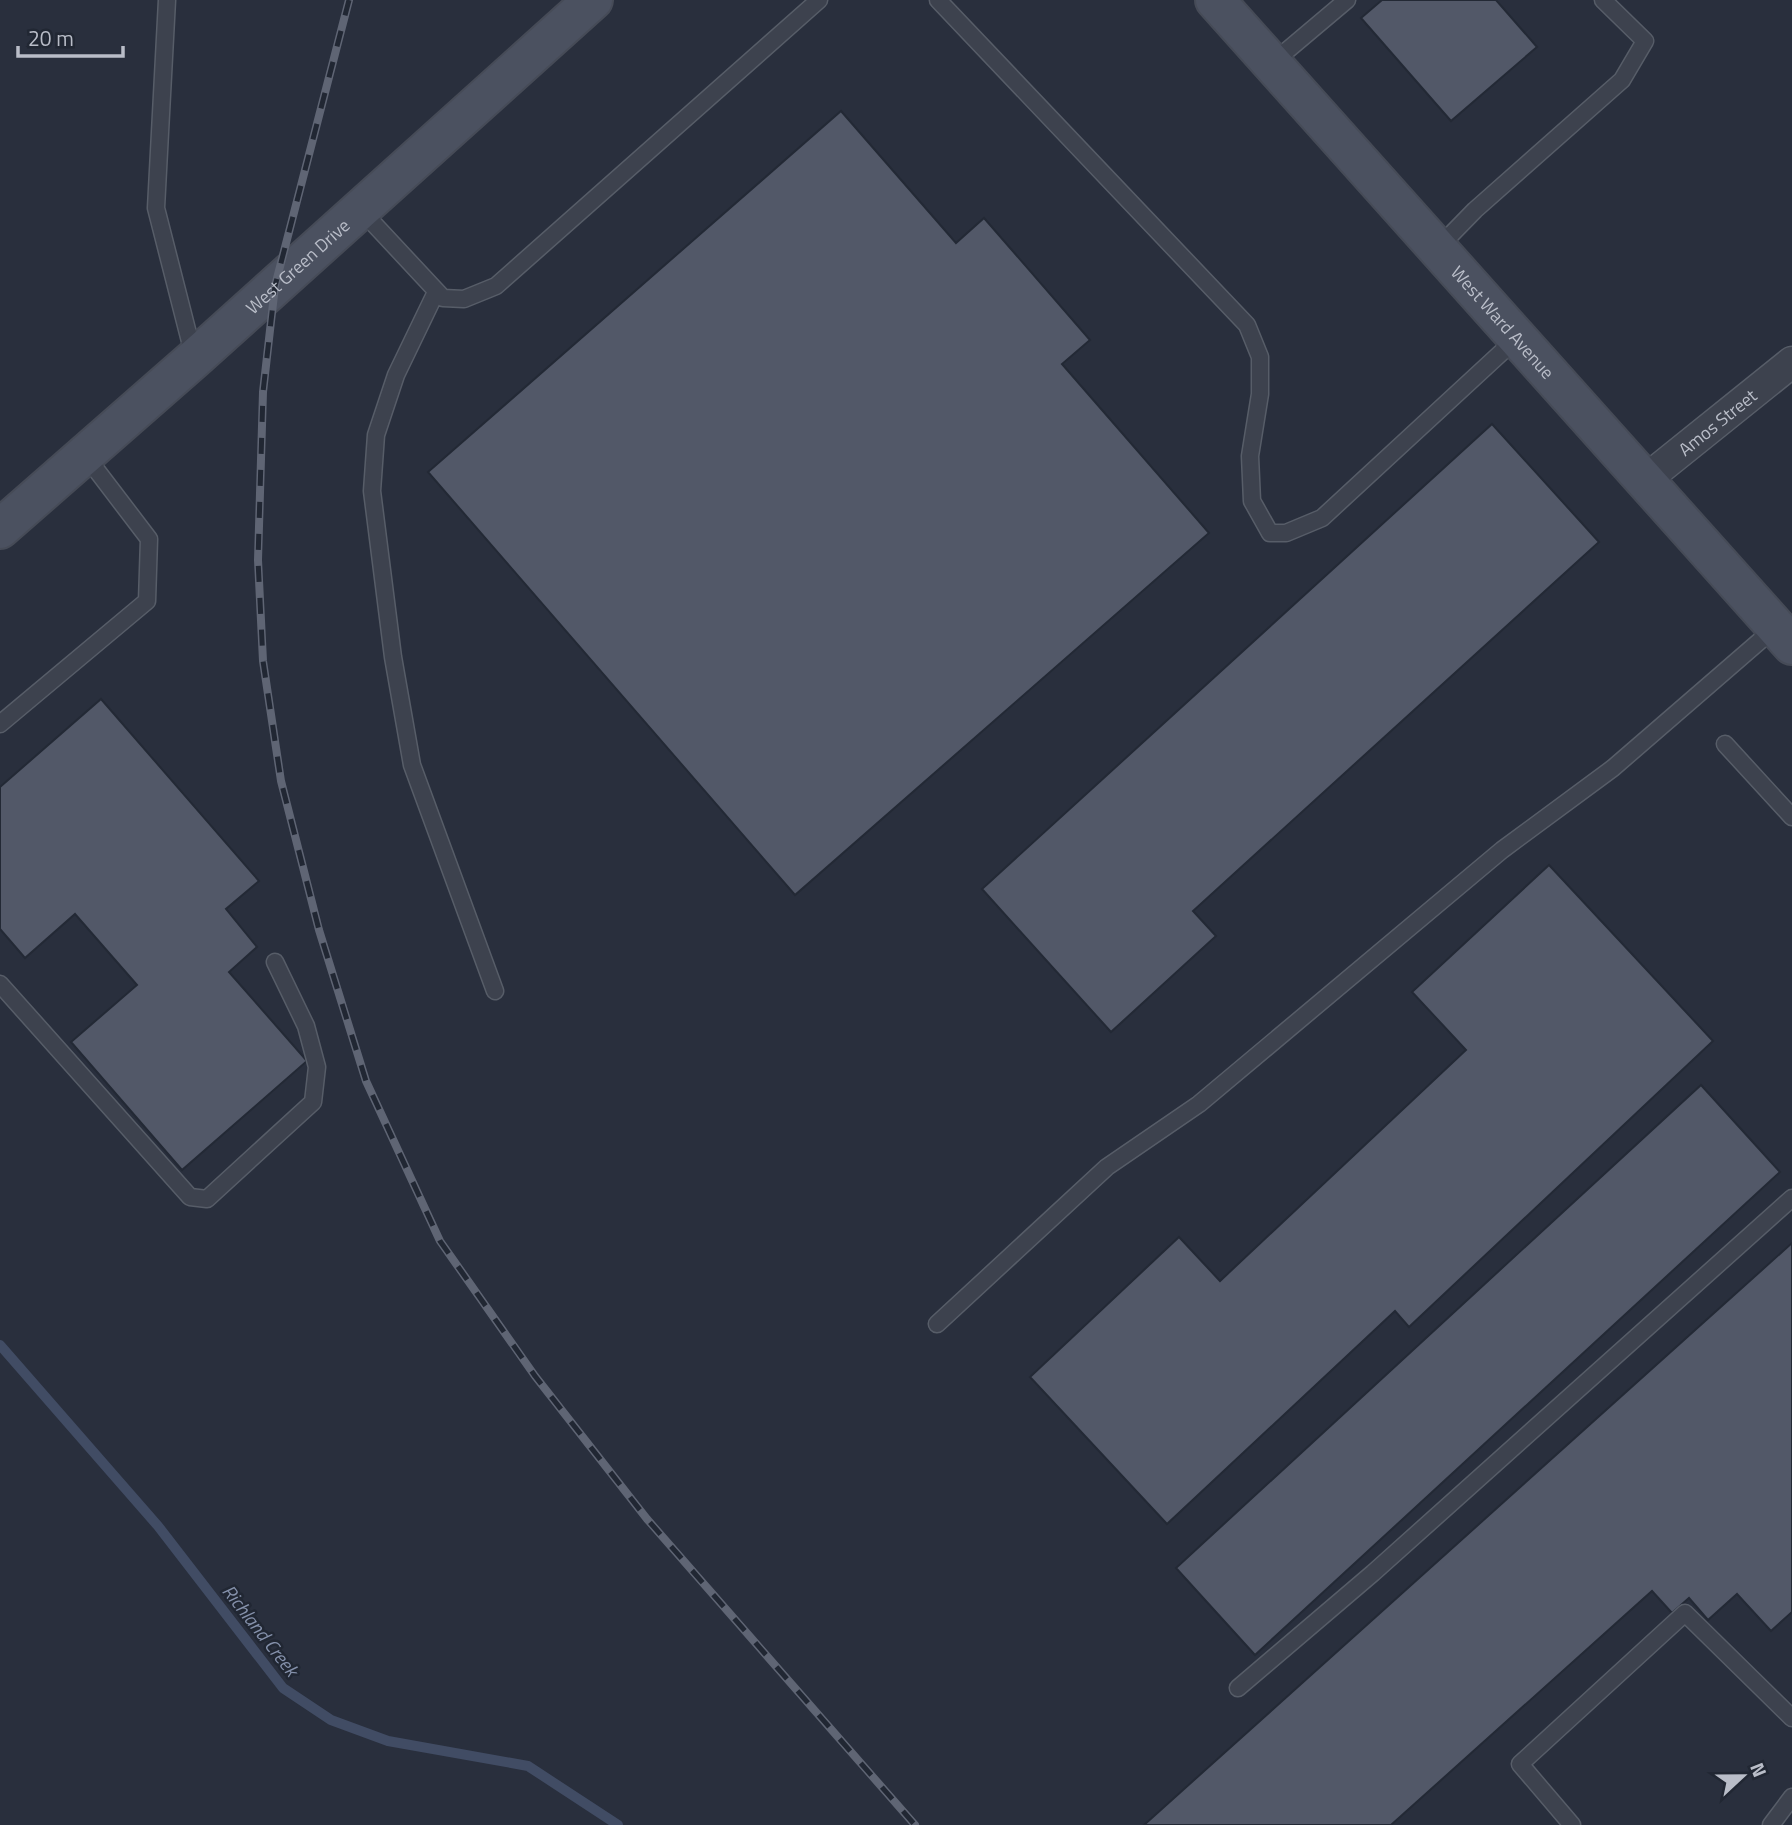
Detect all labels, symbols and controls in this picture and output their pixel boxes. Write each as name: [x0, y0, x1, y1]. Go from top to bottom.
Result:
scale bar: [18, 14, 122, 58]
text: 20 m: [28, 22, 74, 54]
street label: West Green Drive: [239, 212, 355, 320]
street label: West Ward Avenue: [1445, 259, 1561, 385]
street label: Amos Street: [1672, 382, 1763, 462]
water label: Richland Creek: [216, 1578, 308, 1684]
north arrow: [1708, 1741, 1778, 1811]
text: N: [1743, 1758, 1775, 1781]

